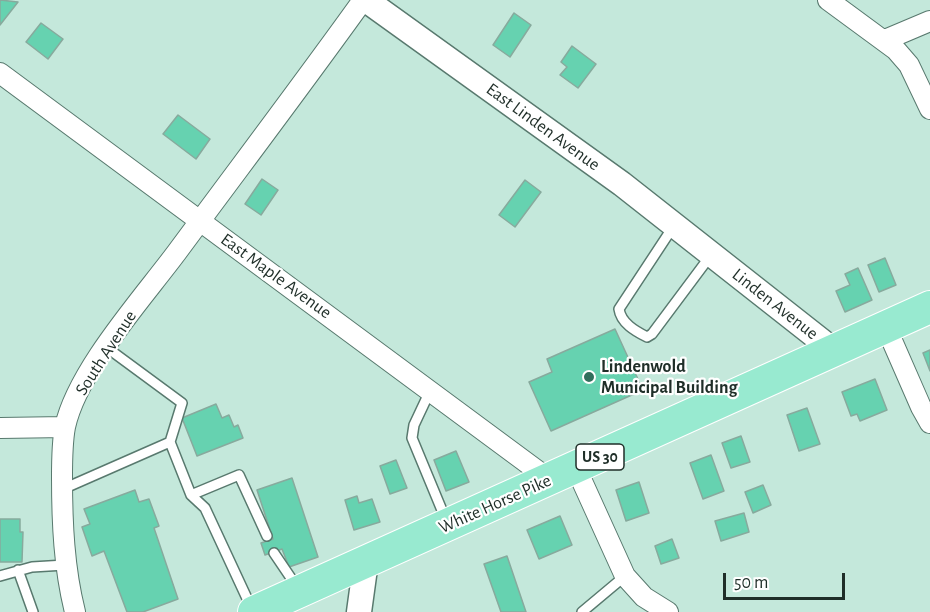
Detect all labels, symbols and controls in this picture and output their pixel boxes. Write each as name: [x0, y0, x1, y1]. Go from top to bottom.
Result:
street label: East Linden Avenue: [482, 78, 604, 176]
street label: East Maple Avenue: [216, 229, 336, 323]
street label: Linden Avenue: [728, 264, 822, 344]
street label: South Avenue: [71, 307, 141, 399]
place label: Lindenwold Municipal Building: [601, 356, 737, 398]
marker: Lindenwold Municipal Building: [582, 370, 596, 384]
road number: US 30: [576, 444, 624, 470]
street label: White Horse Pike: [435, 470, 555, 538]
scale bar: [726, 561, 848, 599]
text: 50 m: [734, 574, 768, 592]

